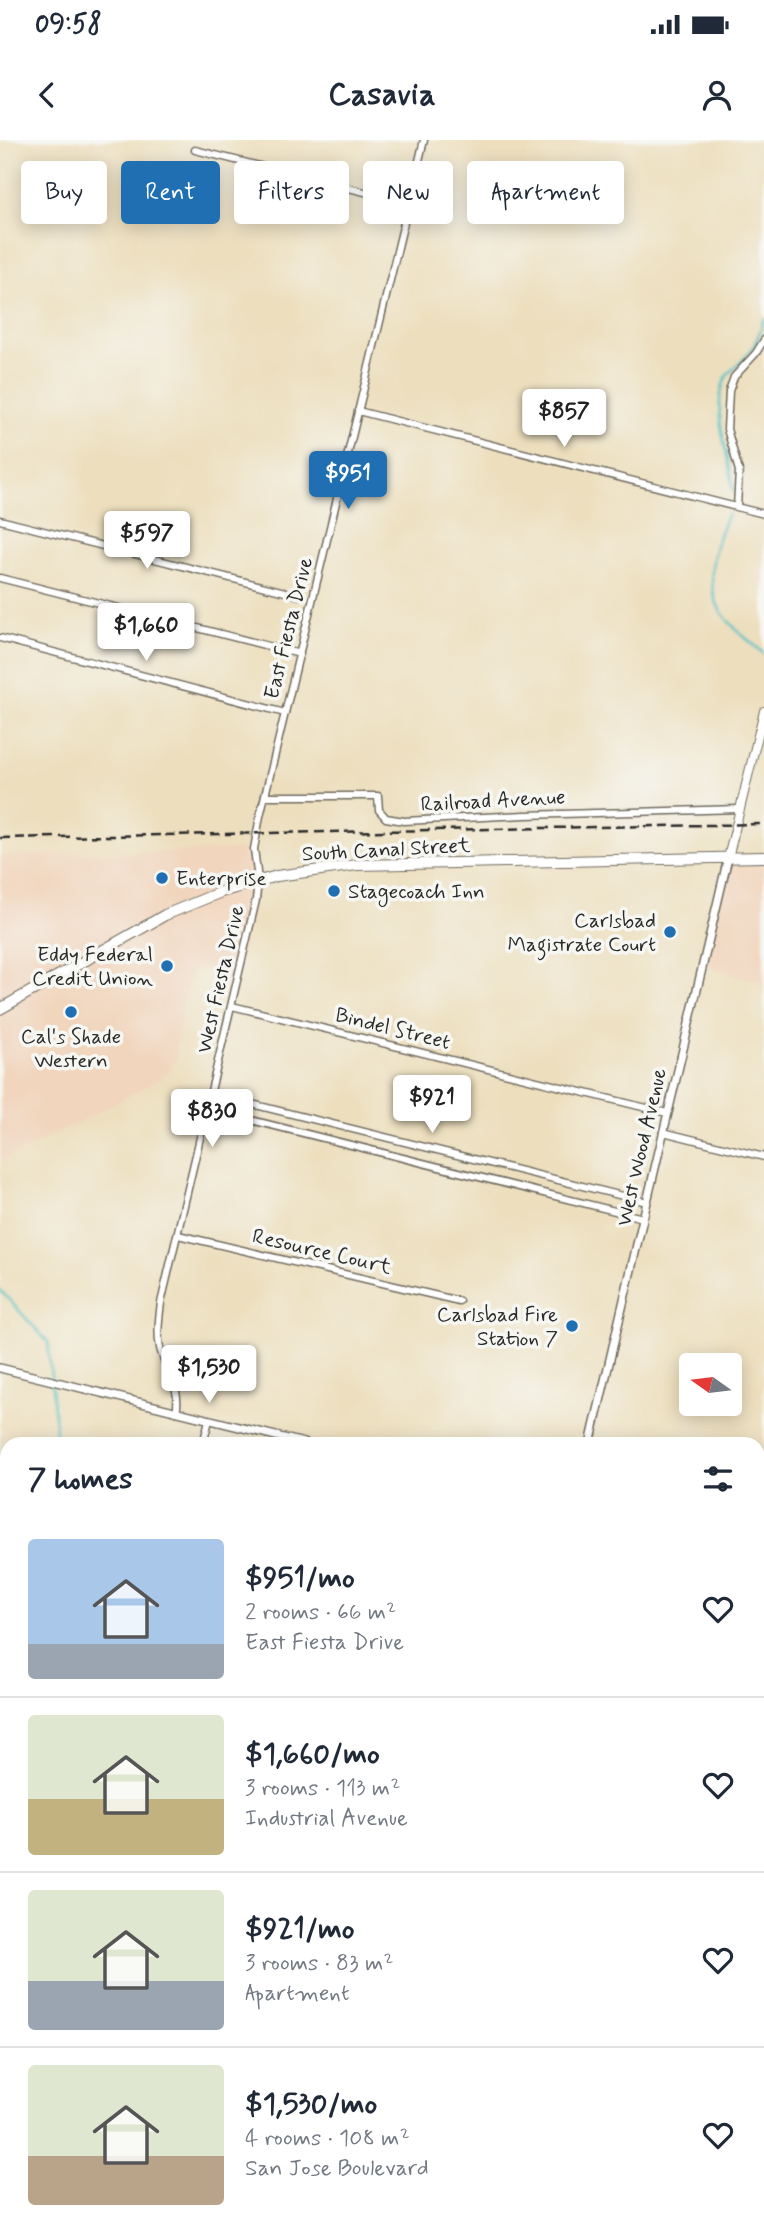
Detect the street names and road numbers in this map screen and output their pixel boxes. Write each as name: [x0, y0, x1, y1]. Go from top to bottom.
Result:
street label: East Fiesta Drive: [258, 554, 320, 702]
street label: Railroad Avenue: [420, 783, 566, 819]
street label: South Canal Street: [301, 832, 472, 868]
street label: West Fiesta Drive: [190, 902, 252, 1056]
street label: Bindel Street: [332, 1001, 453, 1057]
street label: West Wood Avenue: [610, 1065, 674, 1229]
street label: Resource Court: [250, 1222, 395, 1282]

